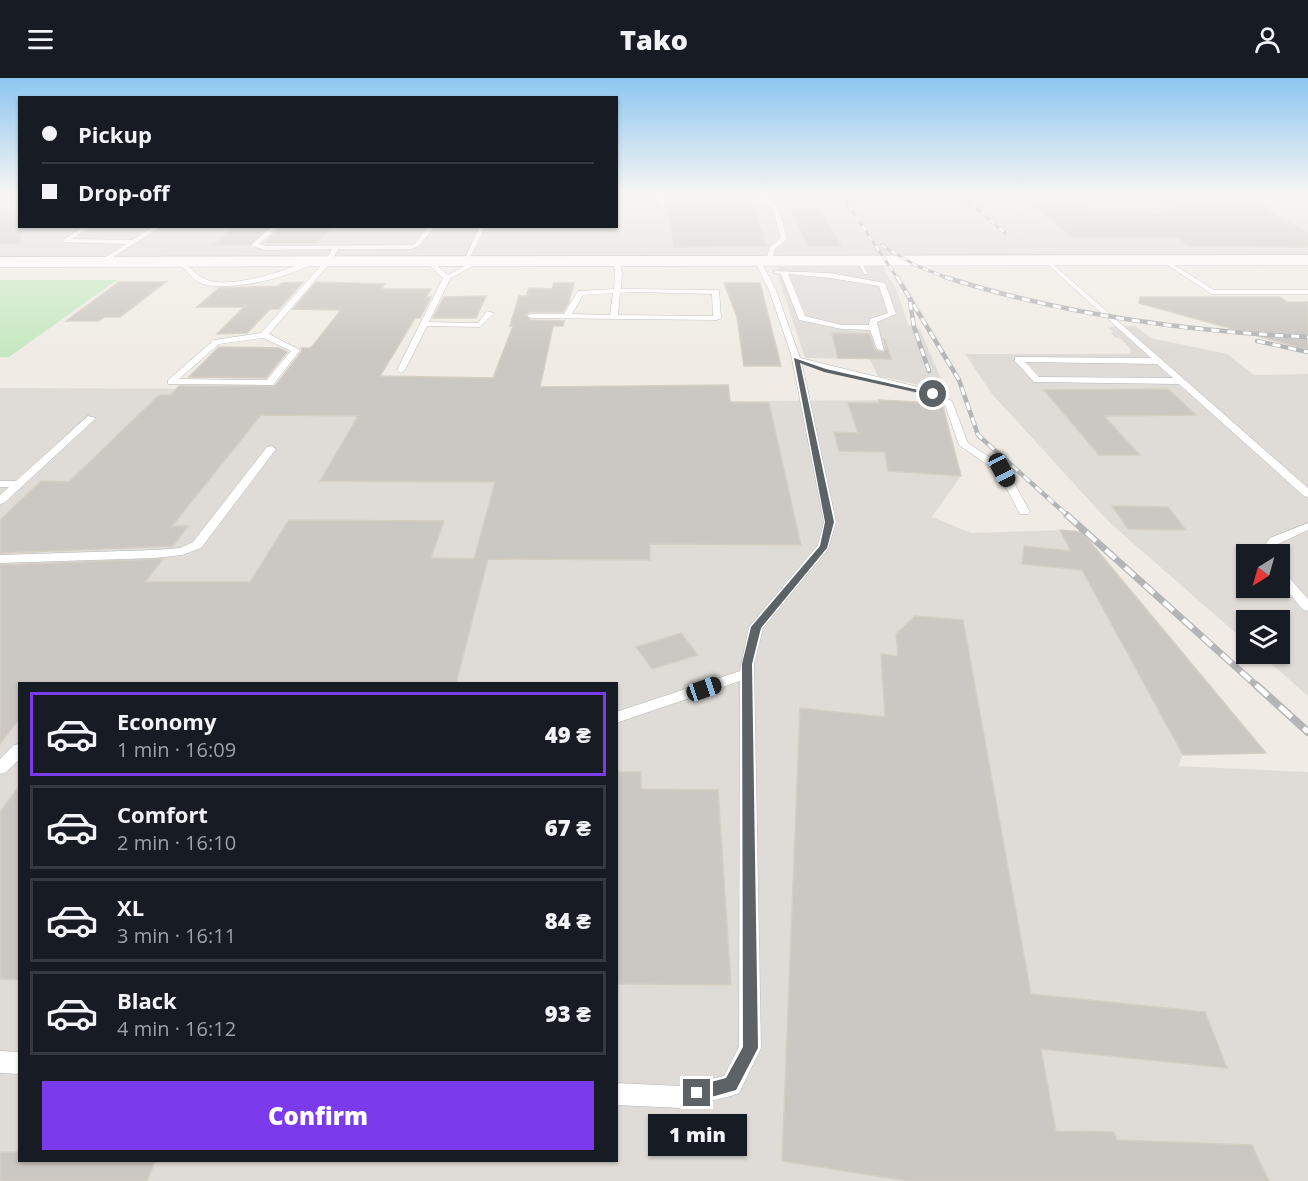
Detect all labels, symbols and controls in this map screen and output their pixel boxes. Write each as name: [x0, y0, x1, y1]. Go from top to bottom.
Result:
text: Tako: [620, 21, 688, 58]
icon: menu: [24, 23, 57, 56]
icon: person: [1251, 23, 1284, 56]
text: Pickup: [78, 119, 152, 149]
text: Drop-off: [78, 177, 170, 207]
route start: [919, 380, 946, 407]
car: [986, 450, 1018, 490]
north arrow: [1236, 544, 1290, 598]
map controls: [1236, 544, 1290, 664]
button: layers: [1236, 610, 1290, 664]
car: [684, 675, 724, 703]
text: Economy: [117, 706, 216, 736]
icon: car: [45, 707, 99, 761]
text: 49 ₴: [545, 719, 591, 749]
text: 1 min · 16:09: [117, 736, 236, 763]
text: Comfort: [117, 799, 208, 829]
icon: car: [45, 800, 99, 854]
text: 67 ₴: [545, 812, 591, 842]
text: 2 min · 16:10: [117, 829, 236, 856]
text: XL: [117, 892, 144, 922]
icon: car: [45, 893, 99, 947]
text: 84 ₴: [545, 905, 591, 935]
text: 3 min · 16:11: [117, 922, 236, 949]
text: Black: [117, 985, 177, 1015]
icon: car: [45, 986, 99, 1040]
text: 93 ₴: [545, 998, 591, 1028]
text: 4 min · 16:12: [117, 1015, 236, 1042]
route end: [683, 1079, 710, 1106]
button: Confirm: [42, 1081, 594, 1150]
callout: 1 min: [648, 1114, 746, 1156]
text: 1 min: [669, 1121, 726, 1148]

